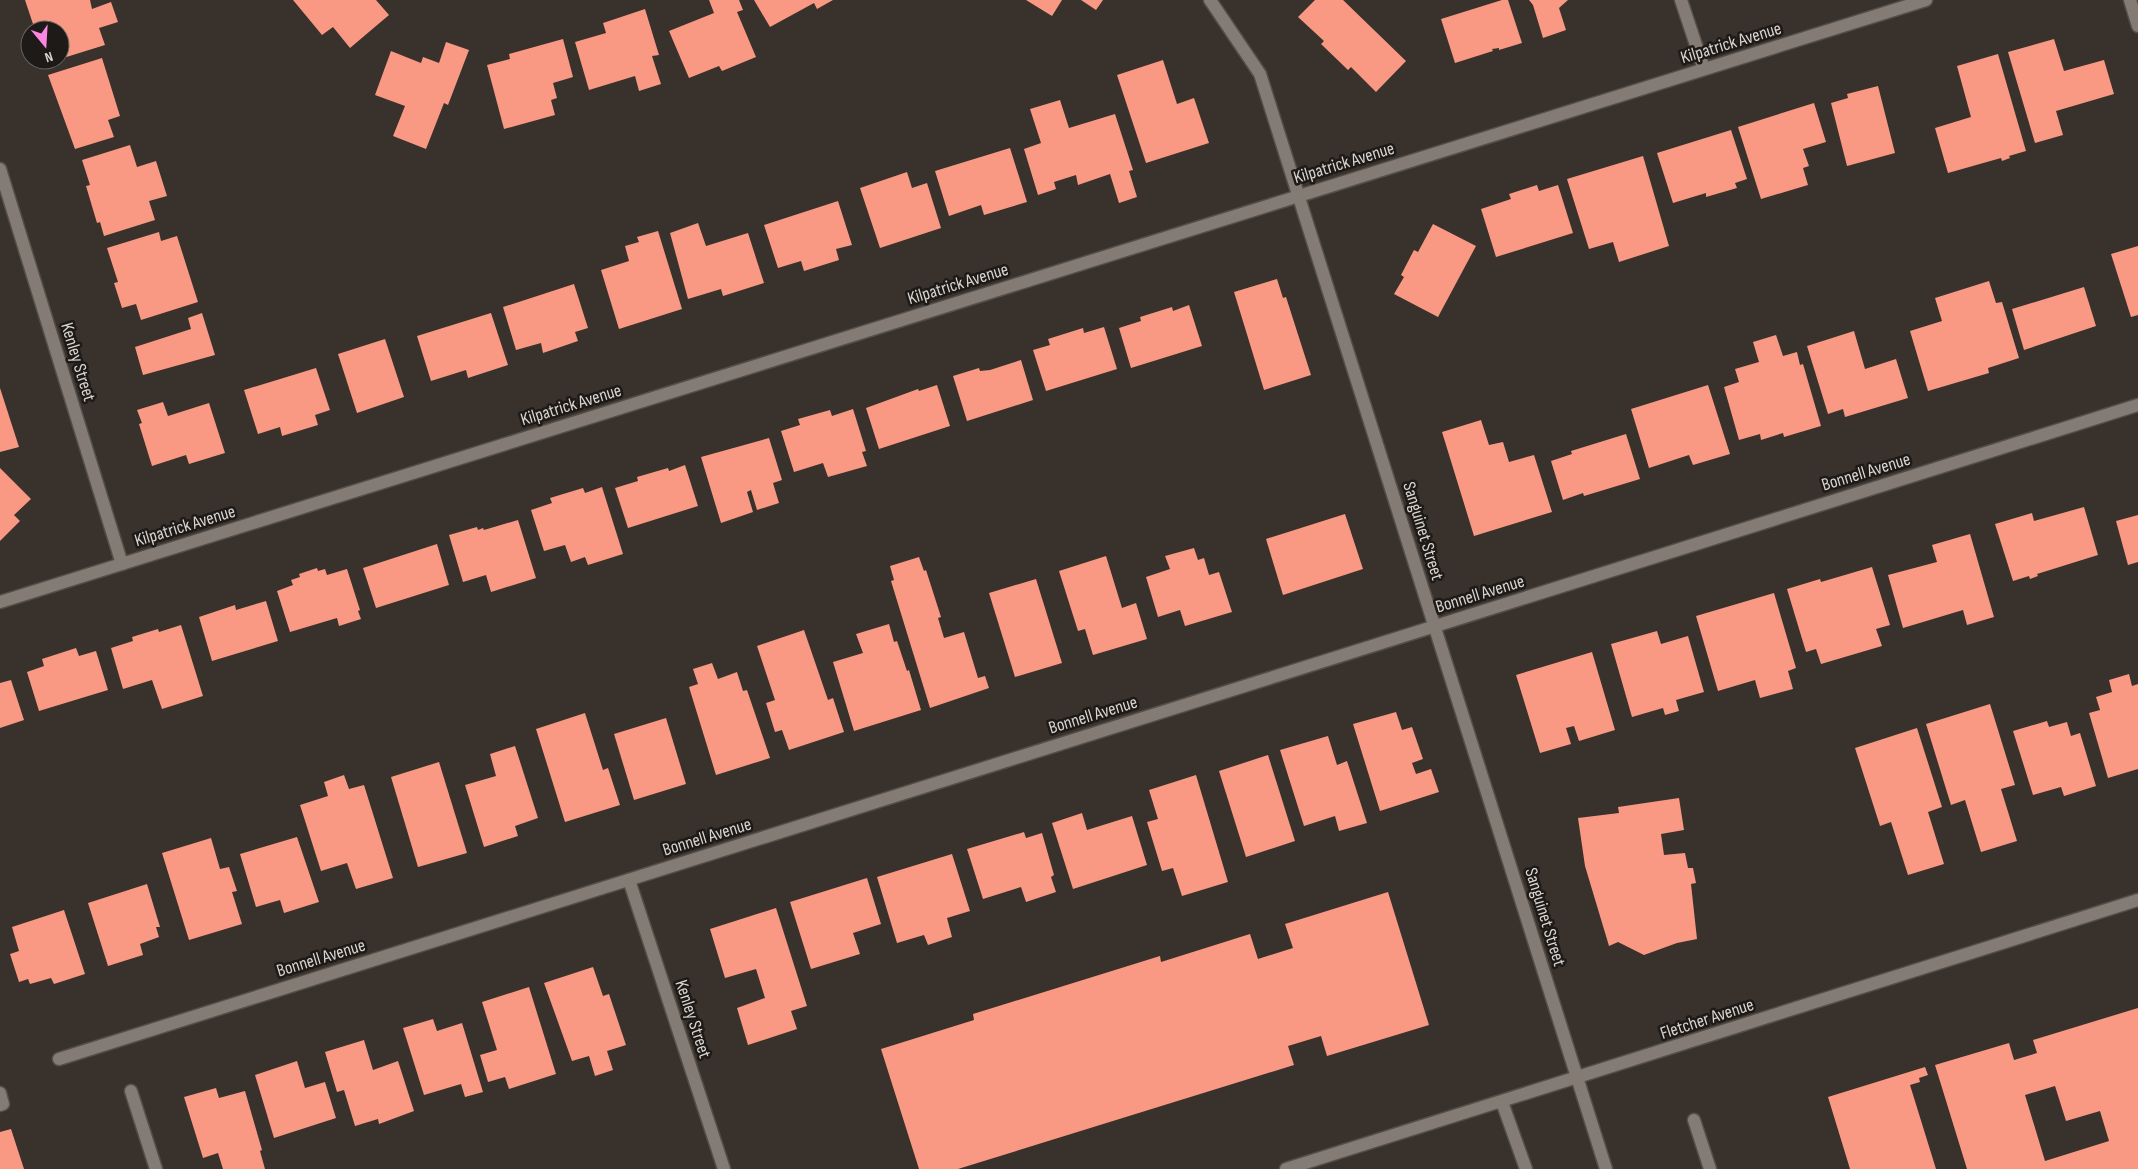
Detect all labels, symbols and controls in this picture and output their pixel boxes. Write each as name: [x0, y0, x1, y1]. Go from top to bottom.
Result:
street label: Kilpatrick Avenue: [1678, 18, 1784, 68]
north arrow: [20, 20, 70, 70]
text: N: [43, 48, 55, 66]
street label: Kilpatrick Avenue: [1291, 138, 1397, 188]
street label: Kilpatrick Avenue: [905, 259, 1011, 309]
street label: Kenley Street: [56, 320, 100, 404]
street label: Kilpatrick Avenue: [518, 380, 624, 430]
street label: Bonnell Avenue: [1819, 449, 1913, 495]
street label: Sanguinet Street: [1398, 479, 1448, 583]
street label: Kilpatrick Avenue: [132, 501, 238, 551]
street label: Bonnell Avenue: [1433, 571, 1527, 617]
street label: Bonnell Avenue: [1046, 692, 1140, 738]
street label: Bonnell Avenue: [660, 814, 754, 860]
street label: Sanguinet Street: [1520, 865, 1570, 969]
street label: Bonnell Avenue: [274, 935, 368, 981]
street label: Kenley Street: [670, 977, 716, 1061]
street label: Fletcher Avenue: [1658, 994, 1756, 1044]

